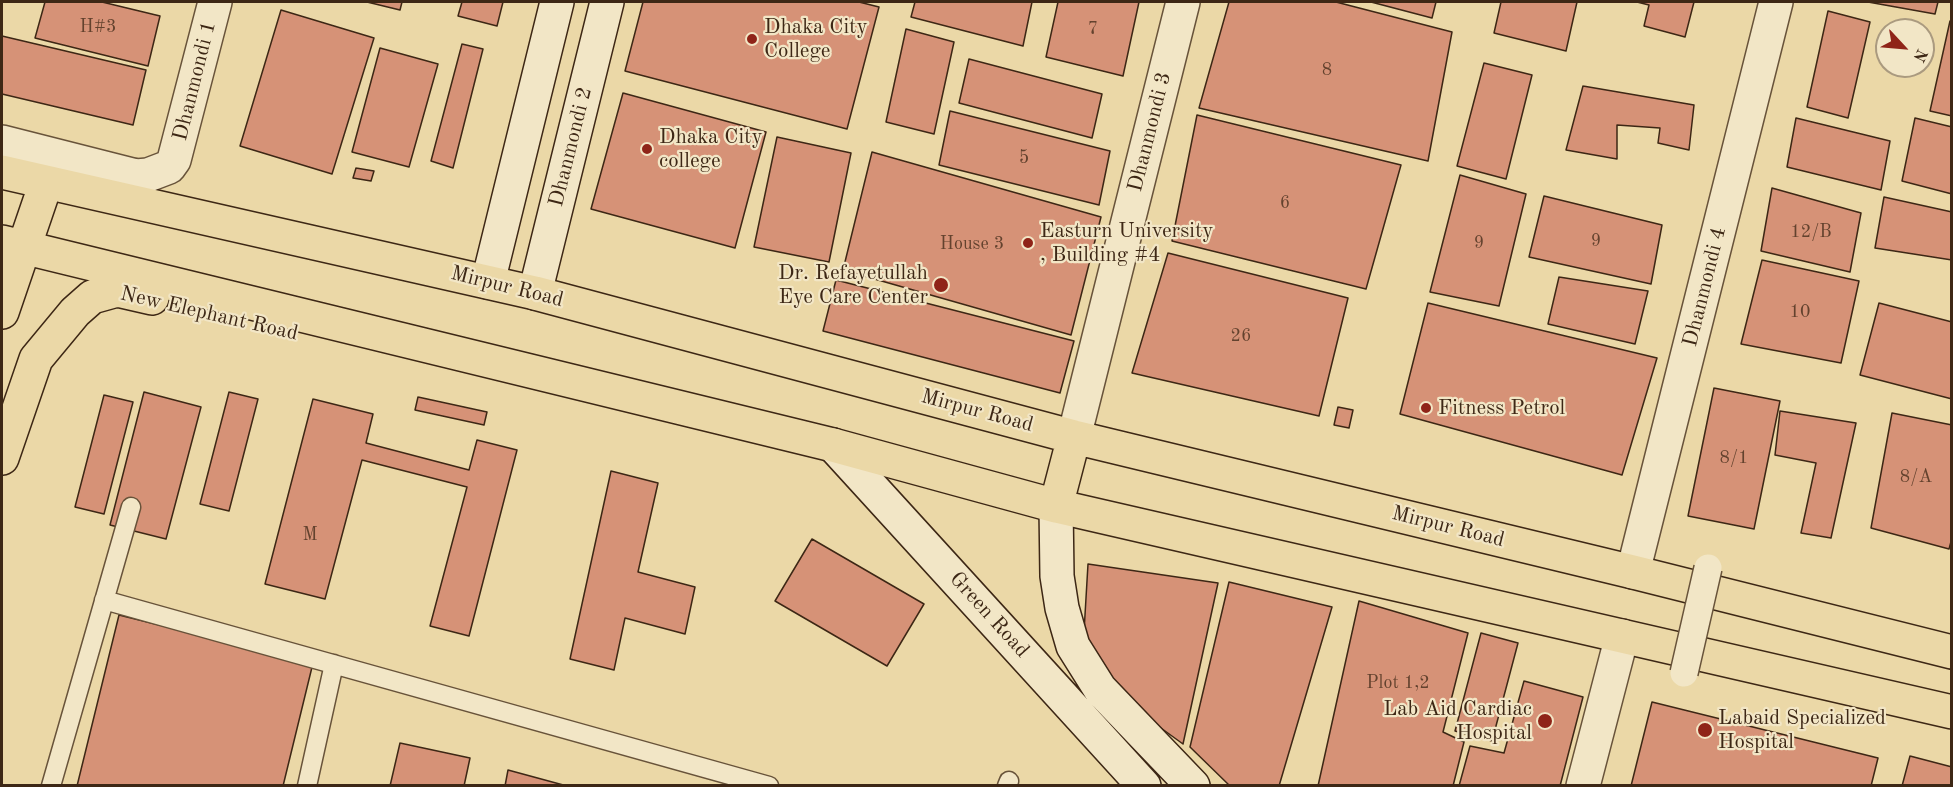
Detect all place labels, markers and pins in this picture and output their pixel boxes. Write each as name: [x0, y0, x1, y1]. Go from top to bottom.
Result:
place label: Dhaka City College: [764, 14, 868, 64]
marker: Dhaka City College: [745, 32, 759, 46]
place label: Dhaka City college: [659, 124, 763, 174]
marker: Dhaka City college: [640, 142, 654, 156]
place label: Easturn University , Building #4: [1040, 218, 1213, 268]
marker: Easturn University , Building #4: [1021, 236, 1035, 250]
place label: Dr. Refayetullah Eye Care Center: [778, 260, 928, 310]
marker: Dr. Refayetullah Eye Care Center: [932, 276, 950, 294]
place label: Fitness Petrol: [1438, 395, 1565, 421]
marker: Fitness Petrol: [1419, 401, 1433, 415]
place label: Lab Aid Cardiac Hospital: [1383, 696, 1532, 746]
place label: Labaid Specialized Hospital: [1718, 705, 1886, 755]
marker: Lab Aid Cardiac Hospital: [1536, 712, 1554, 730]
marker: Labaid Specialized Hospital: [1696, 721, 1714, 739]

